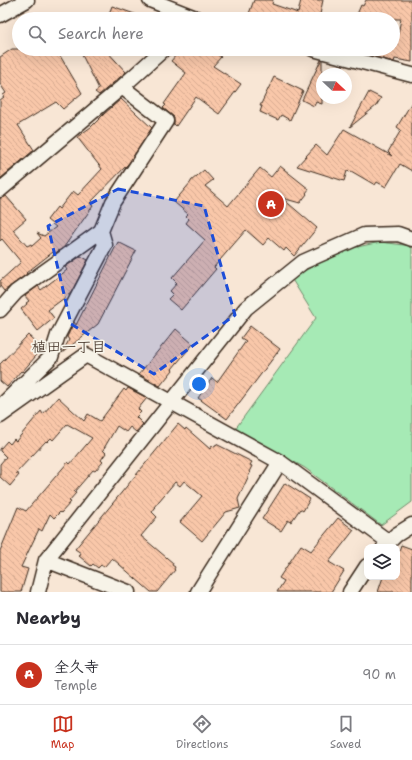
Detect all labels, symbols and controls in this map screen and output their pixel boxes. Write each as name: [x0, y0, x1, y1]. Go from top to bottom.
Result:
search box: [12, 12, 400, 56]
icon: search: [26, 23, 48, 45]
text: Search here: [58, 24, 144, 44]
north arrow: [316, 68, 352, 104]
pin: A: [258, 189, 284, 219]
district label: 植田一丁目: [31, 337, 107, 357]
your location: [189, 374, 209, 394]
map controls: [364, 544, 400, 580]
button: layers: [364, 544, 400, 580]
text: Nearby: [16, 607, 81, 629]
text: 全久寺: [54, 657, 99, 677]
text: A: [24, 666, 34, 683]
text: 90 m: [362, 666, 396, 683]
text: Temple: [54, 677, 97, 694]
tab: Map: [51, 713, 74, 752]
tab: Directions: [176, 713, 228, 752]
tab: Saved: [330, 713, 361, 752]

